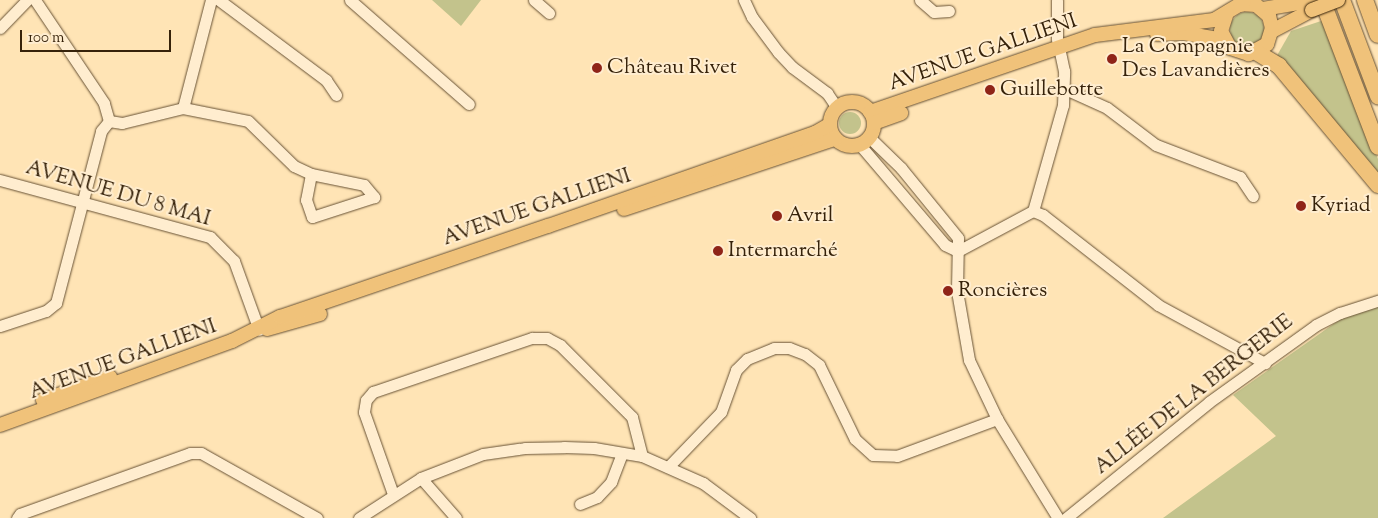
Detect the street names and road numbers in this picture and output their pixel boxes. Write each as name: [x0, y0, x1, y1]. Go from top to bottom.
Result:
street label: AVENUE GALLIENI: [886, 9, 1080, 97]
street label: AVENUE DU 8 MAI: [23, 156, 213, 232]
street label: AVENUE GALLIENI: [440, 164, 634, 252]
street label: ALLÉE DE LA BERGERIE: [1090, 310, 1298, 480]
street label: AVENUE GALLIENI: [26, 314, 220, 406]

